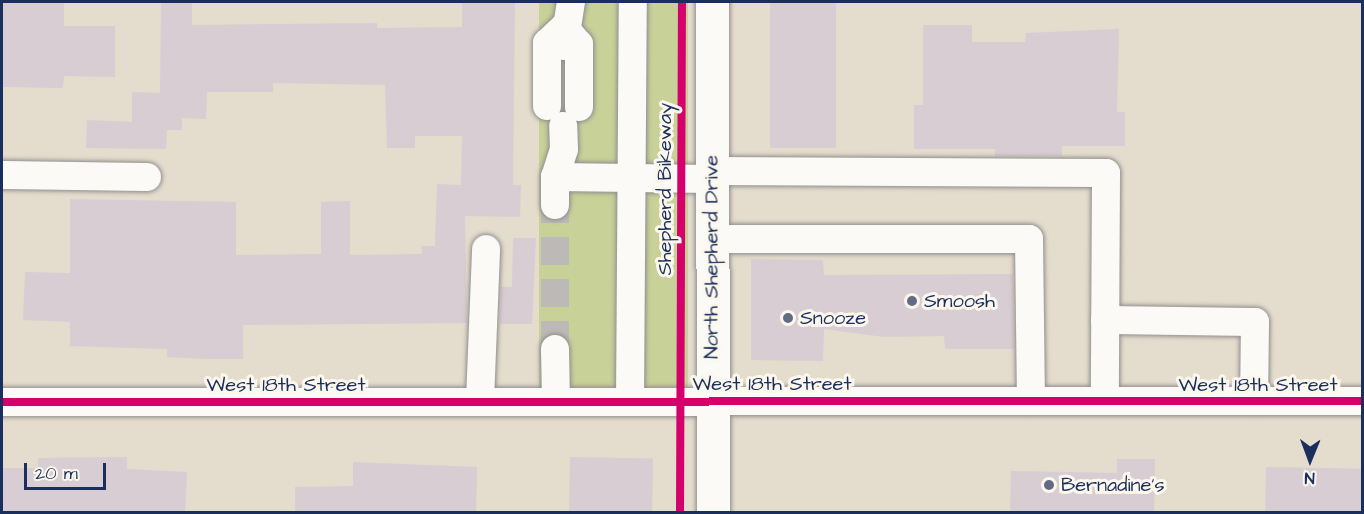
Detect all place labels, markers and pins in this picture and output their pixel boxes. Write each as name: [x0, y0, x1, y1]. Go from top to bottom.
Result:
place label: Smoosh: [924, 289, 995, 313]
marker: Smoosh: [905, 294, 919, 308]
place label: Snooze: [800, 306, 866, 330]
marker: Snooze: [781, 311, 795, 325]
place label: Bernadine's: [1061, 473, 1165, 497]
marker: Bernadine's: [1042, 478, 1056, 492]

